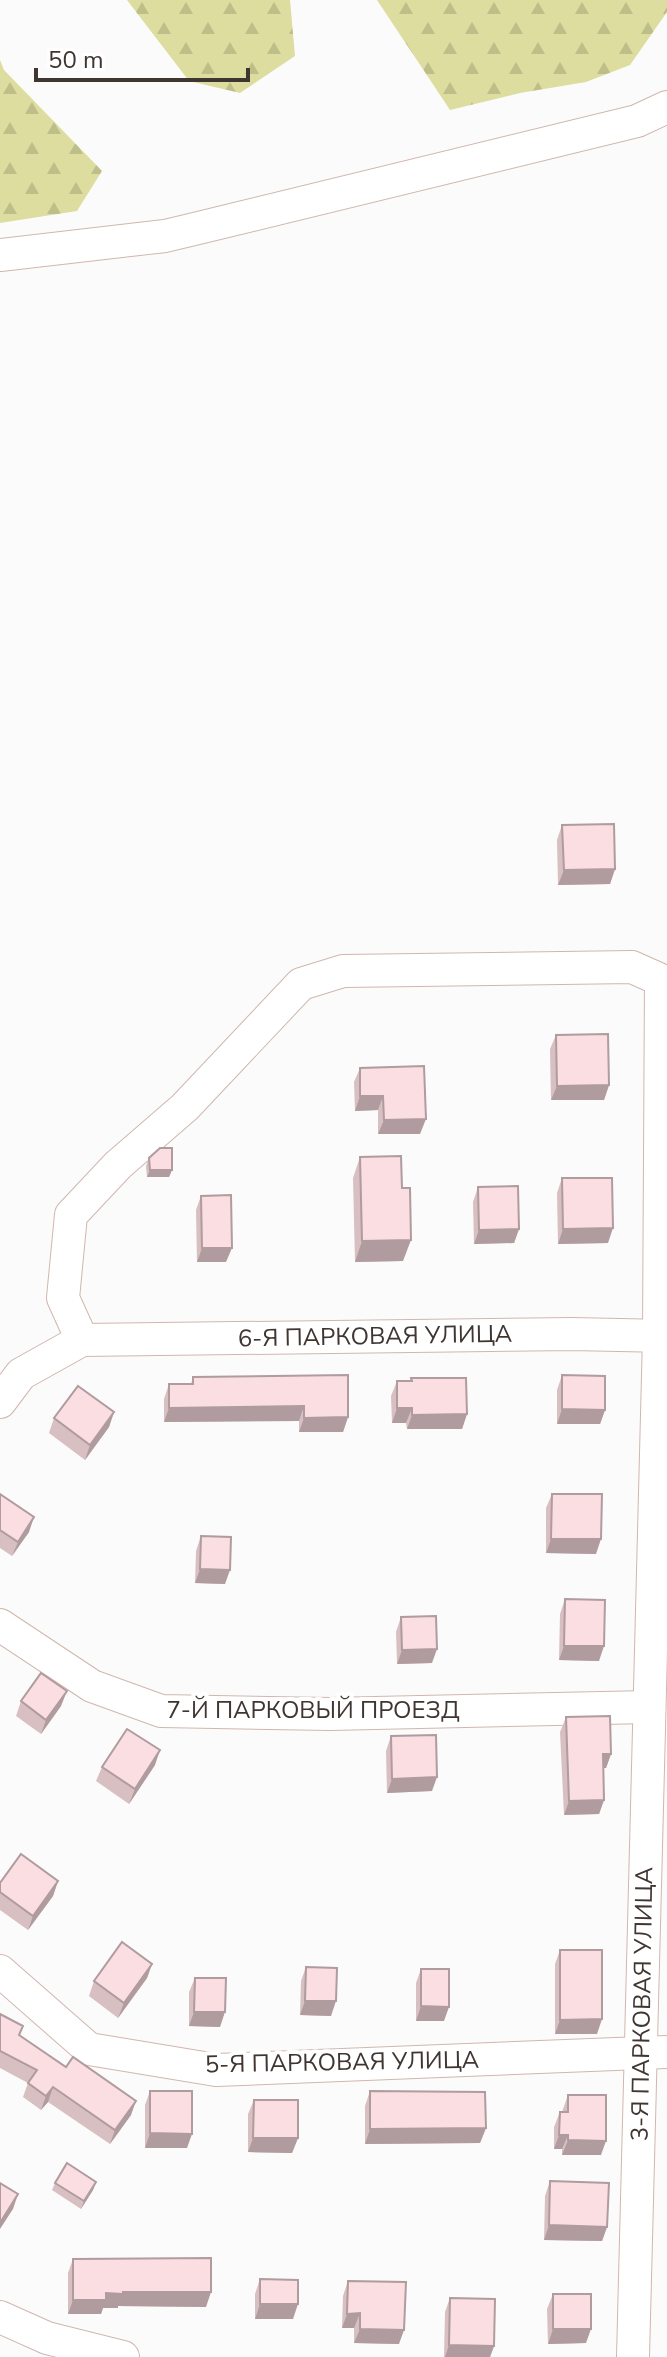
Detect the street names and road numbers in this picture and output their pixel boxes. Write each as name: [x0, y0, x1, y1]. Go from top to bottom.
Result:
street label: 6-Я ПАРКОВАЯ УЛИЦА: [237, 1318, 513, 1354]
street label: 7-Й ПАРКОВЫЙ ПРОЕЗД: [166, 1694, 460, 1726]
street label: 3-Я ПАРКОВАЯ УЛИЦА: [624, 1866, 660, 2142]
street label: 5-Я ПАРКОВАЯ УЛИЦА: [204, 2044, 480, 2080]

